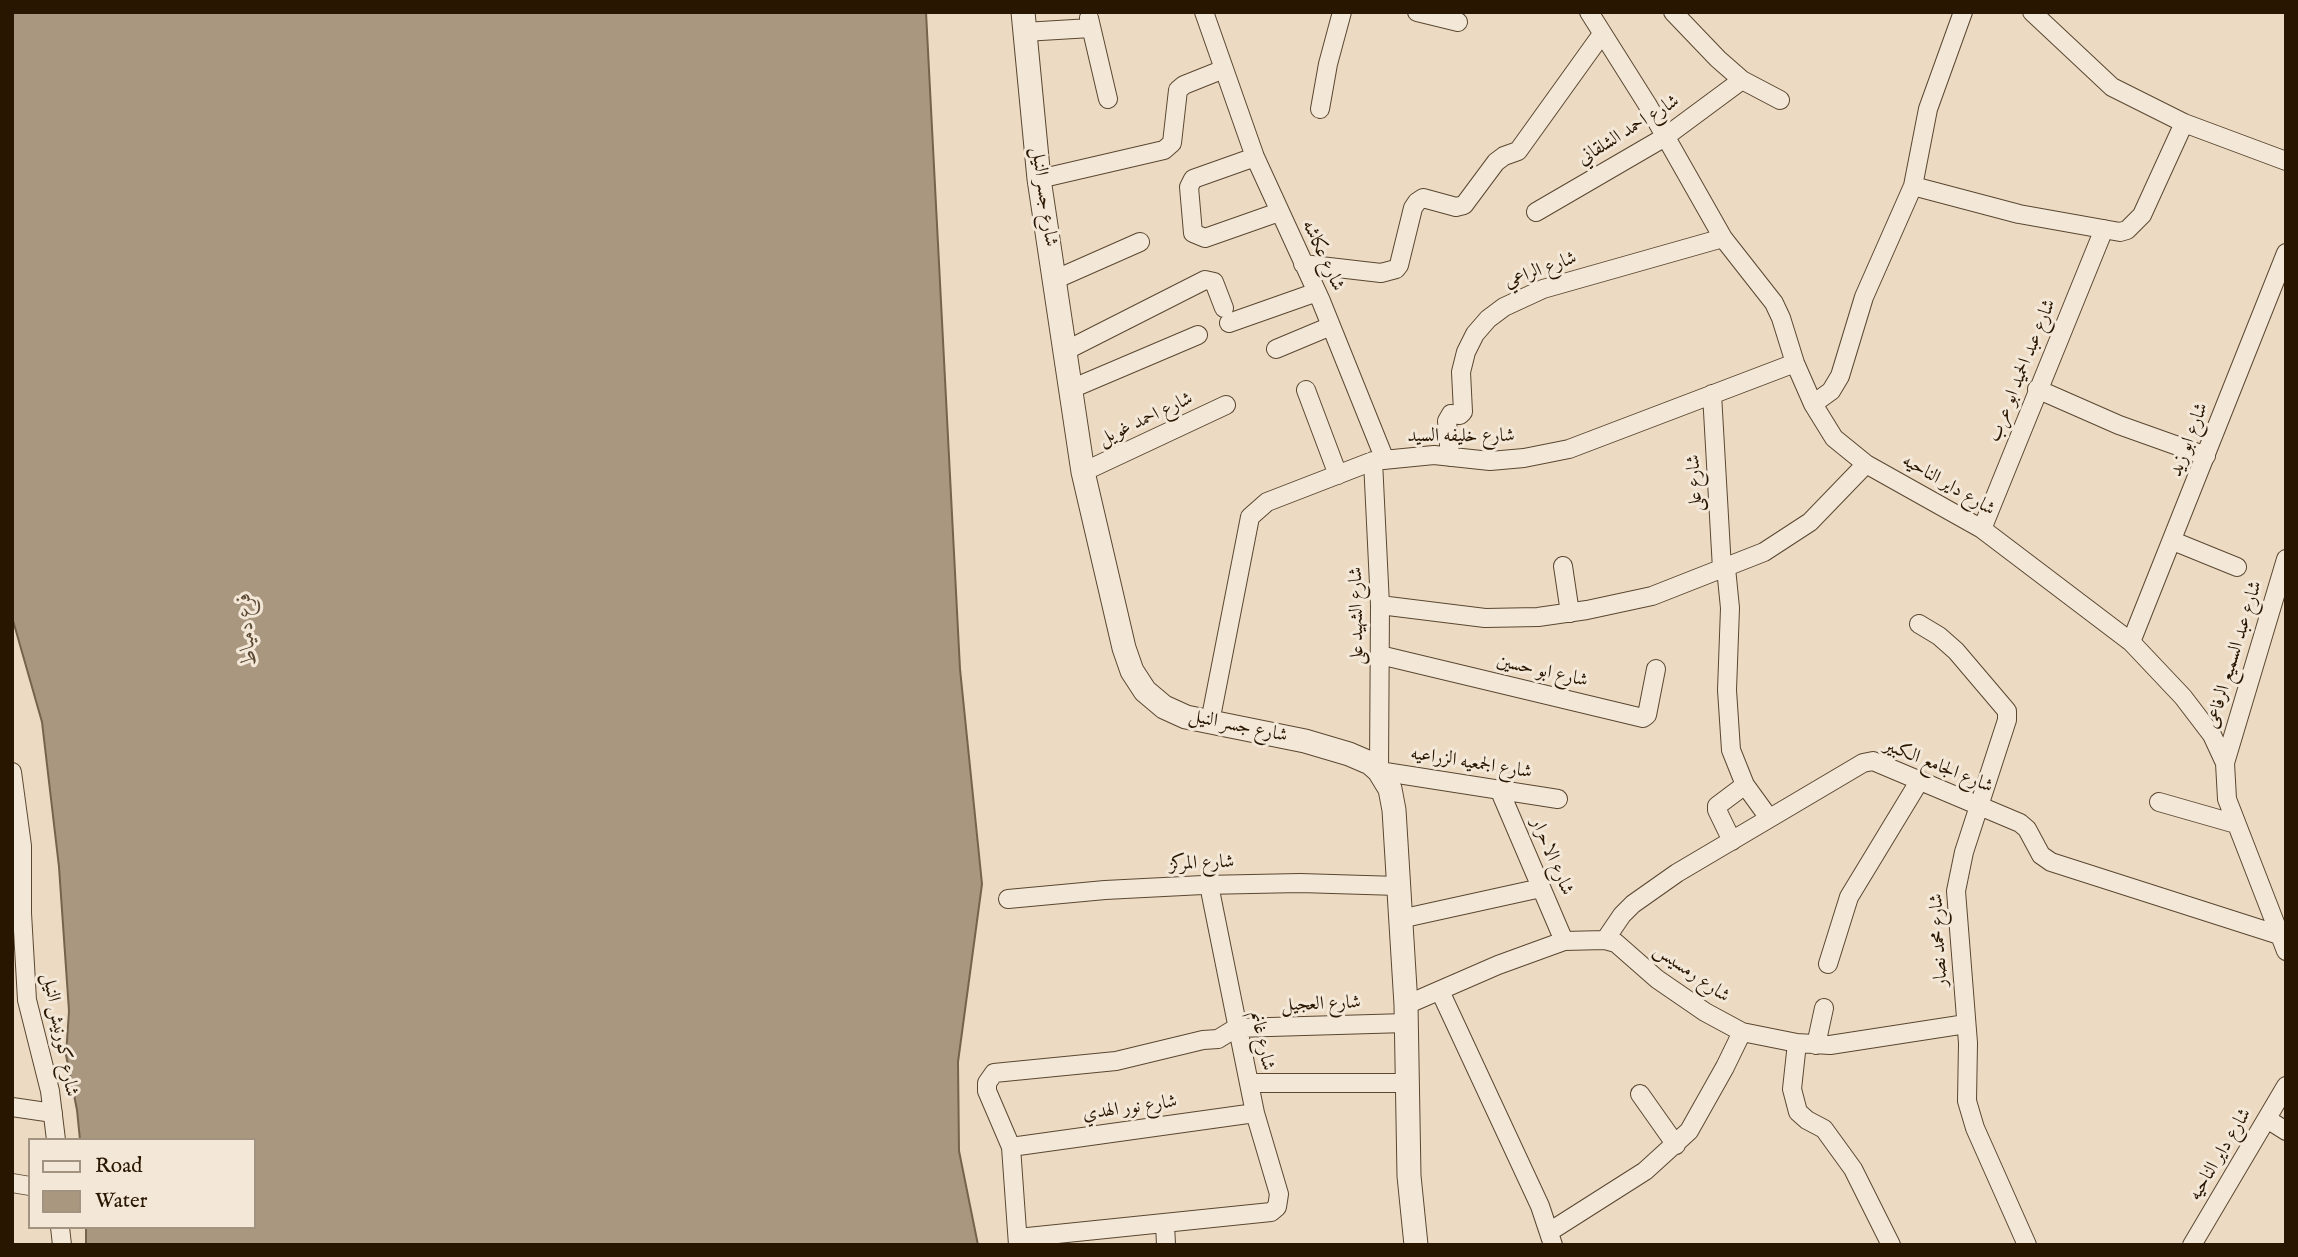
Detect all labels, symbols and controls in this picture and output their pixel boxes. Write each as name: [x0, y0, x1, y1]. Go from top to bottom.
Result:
street label: شارع احمد الشلقاني: [1574, 91, 1684, 171]
street label: شارع جسر النيل: [1025, 146, 1061, 248]
street label: شارع عكاشه: [1296, 217, 1348, 295]
street label: شارع الراعي: [1502, 247, 1580, 295]
street label: شارع عبد الحميد ابو عرب: [1984, 296, 2062, 446]
street label: شارع احمد غويل: [1095, 388, 1197, 452]
street label: شارع ابو زيد: [2166, 400, 2214, 480]
street label: شارع خليفه السيد: [1407, 426, 1515, 448]
street label: شارع داير الناحيه: [1897, 450, 1999, 522]
street label: شارع على: [1683, 454, 1709, 512]
street label: شارع الشهيد على: [1346, 567, 1370, 665]
street label: شارع عبد السميع الرفاعى: [2202, 578, 2268, 732]
water label: فرع دمياط: [232, 591, 264, 667]
street label: شارع ابو حسين: [1494, 650, 1590, 694]
street label: شارع جسر النيل: [1187, 705, 1289, 749]
street label: شارع الجامع الكبير: [1880, 735, 1996, 799]
street label: شارع الجمعيه الزراعيه: [1409, 743, 1533, 785]
street label: شارع الاحرار: [1525, 815, 1577, 899]
street label: شارع المركز: [1169, 851, 1235, 877]
street label: شارع محمد نصار: [1926, 893, 1954, 987]
street label: شارع رمسيس: [1648, 939, 1734, 1009]
street label: شارع كورنيش النيل: [36, 971, 82, 1099]
street label: شارع العجيل: [1281, 992, 1361, 1018]
street label: شارع غانم: [1244, 1009, 1278, 1073]
street label: شارع نور الهدي: [1081, 1091, 1179, 1127]
street label: شارع داير الناحيه: [2185, 1105, 2257, 1205]
legend: [28, 1138, 256, 1229]
text: Road: [95, 1153, 142, 1180]
text: Water: [95, 1188, 147, 1215]

